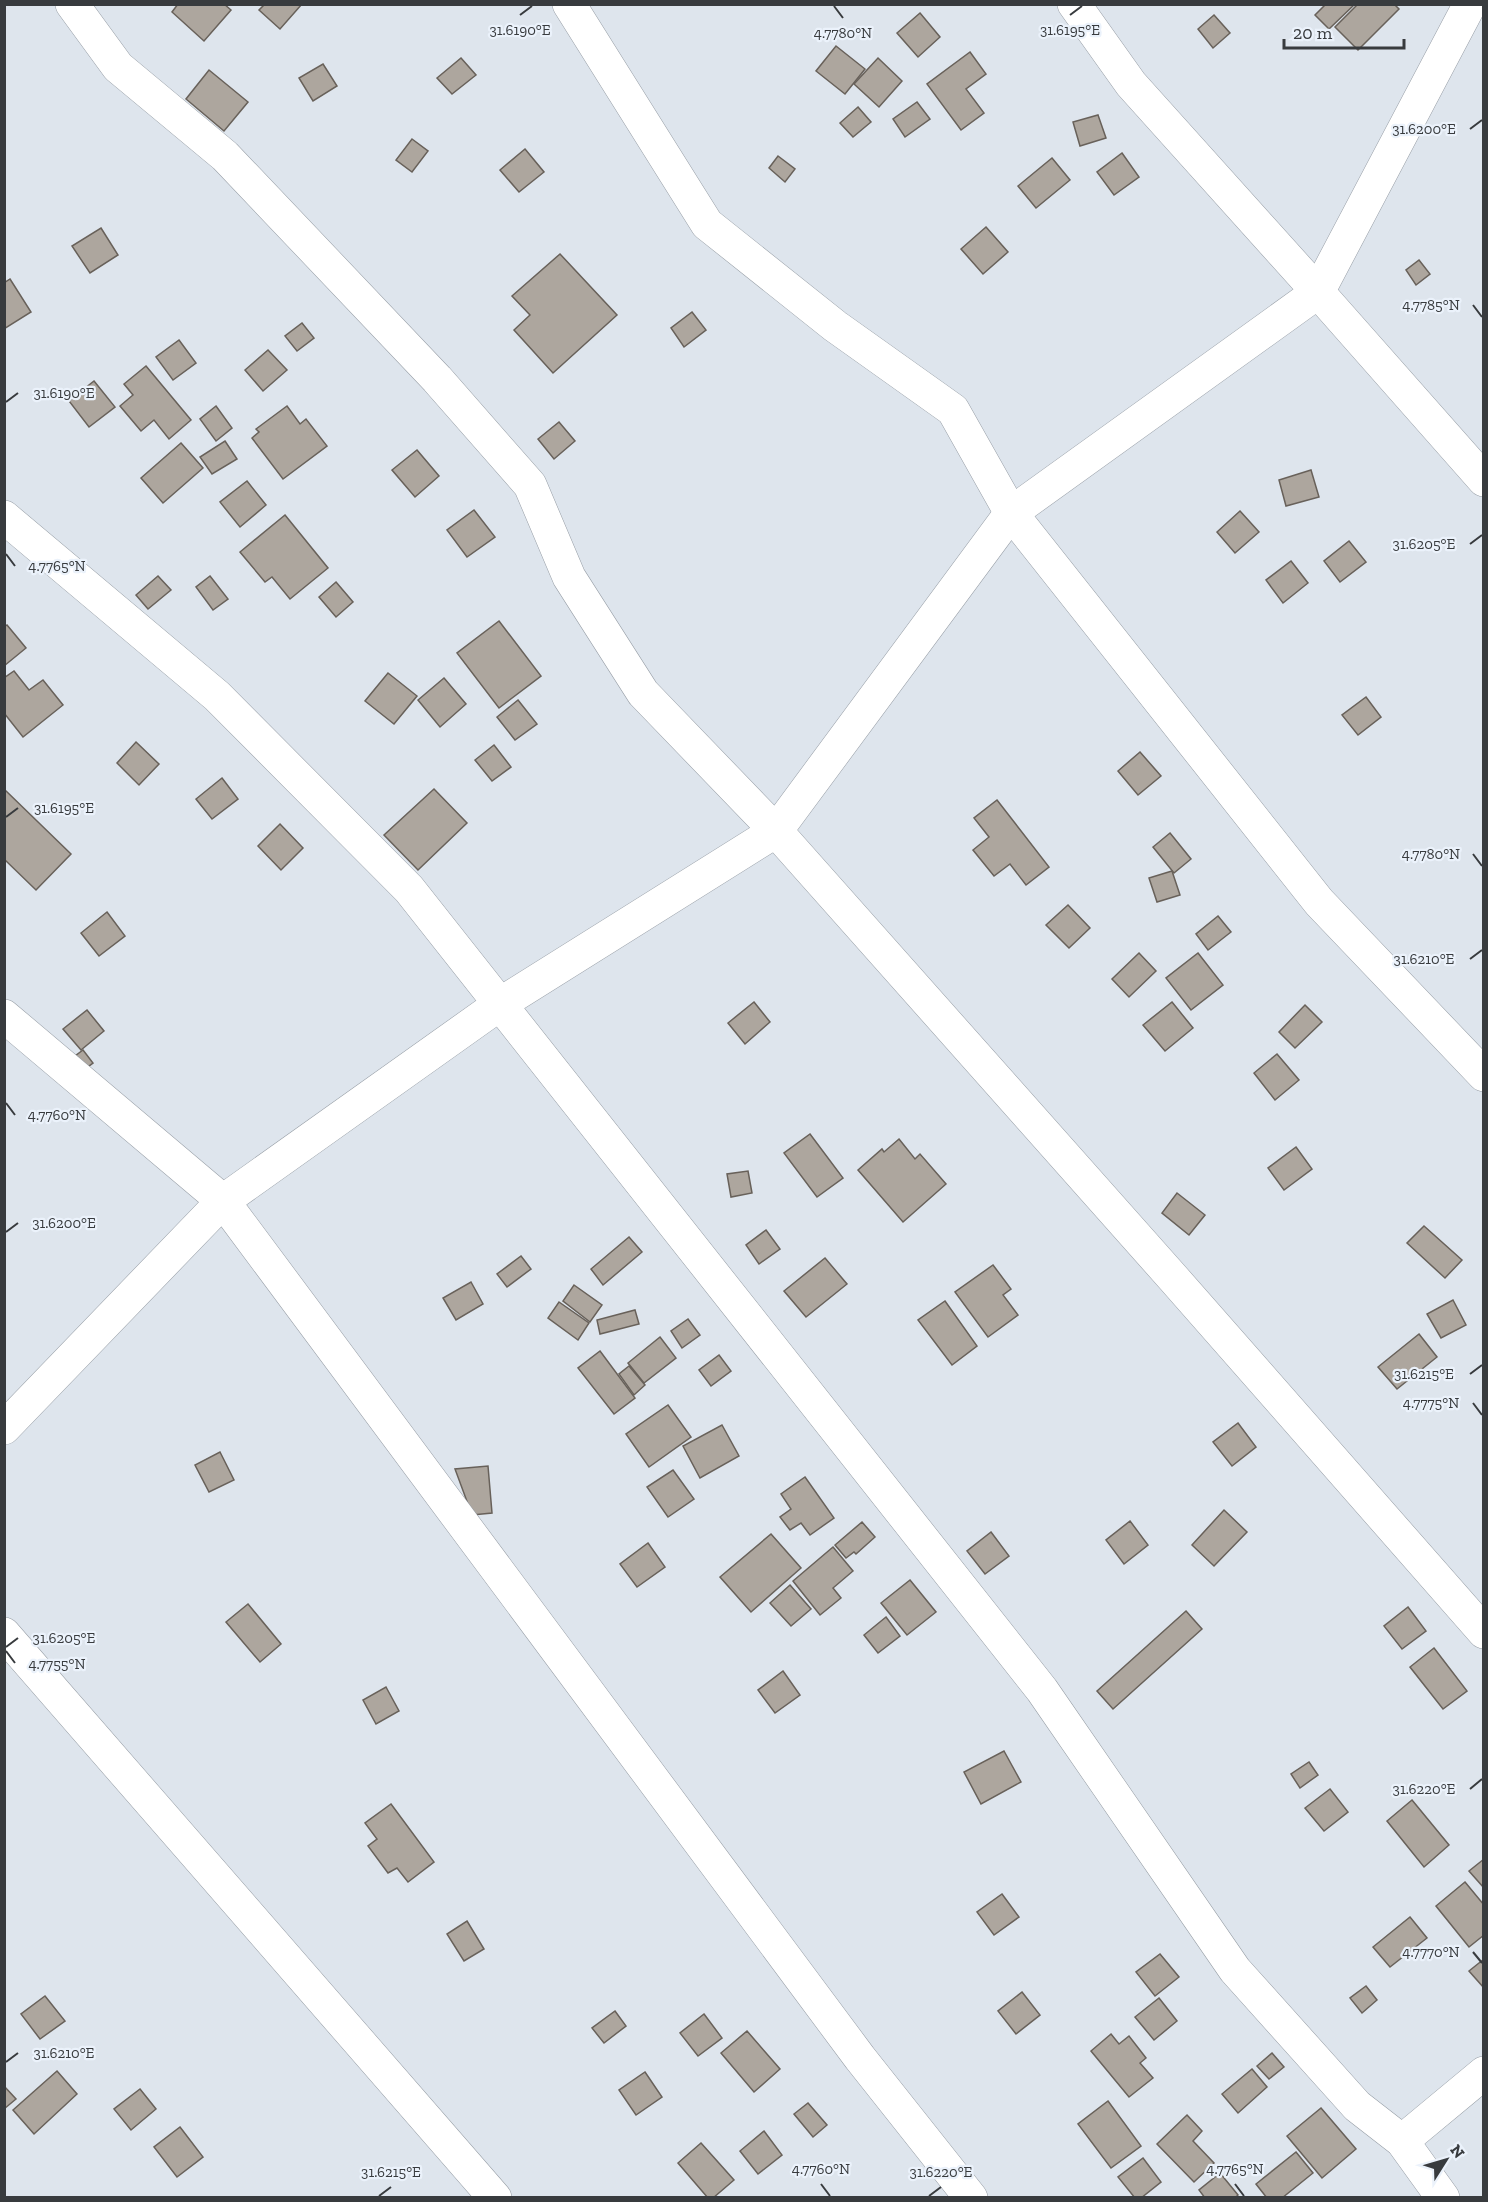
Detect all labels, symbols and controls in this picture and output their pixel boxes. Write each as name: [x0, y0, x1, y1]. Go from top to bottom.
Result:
scale bar: [1284, 12, 1404, 50]
text: 31.6190°E: [489, 21, 551, 39]
text: 31.6195°E: [1040, 21, 1100, 39]
text: 20 m: [1293, 22, 1333, 44]
text: 4.7780°N: [814, 24, 872, 42]
text: 31.6200°E: [1392, 120, 1456, 138]
text: 4.7785°N: [1402, 296, 1460, 314]
text: 31.6190°E: [33, 384, 95, 402]
text: 31.6205°E: [1393, 535, 1456, 553]
text: 4.7765°N: [28, 557, 86, 575]
text: 31.6195°E: [34, 799, 94, 817]
text: 4.7780°N: [1402, 845, 1460, 863]
text: 31.6210°E: [1394, 950, 1455, 968]
text: 4.7760°N: [28, 1106, 86, 1124]
text: 31.6200°E: [32, 1214, 96, 1232]
text: 31.6215°E: [1394, 1365, 1454, 1383]
text: 4.7775°N: [1403, 1394, 1459, 1412]
text: 31.6205°E: [33, 1629, 96, 1647]
text: 4.7755°N: [28, 1655, 86, 1673]
text: 31.6220°E: [1393, 1780, 1456, 1798]
text: 4.7770°N: [1402, 1943, 1460, 1961]
text: 31.6210°E: [34, 2044, 95, 2062]
north arrow: [1416, 2130, 1476, 2190]
text: N: [1446, 2141, 1469, 2162]
text: 4.7760°N: [792, 2160, 850, 2178]
text: 4.7765°N: [1206, 2160, 1264, 2178]
text: 31.6215°E: [361, 2163, 421, 2181]
text: 31.6220°E: [910, 2163, 973, 2181]

